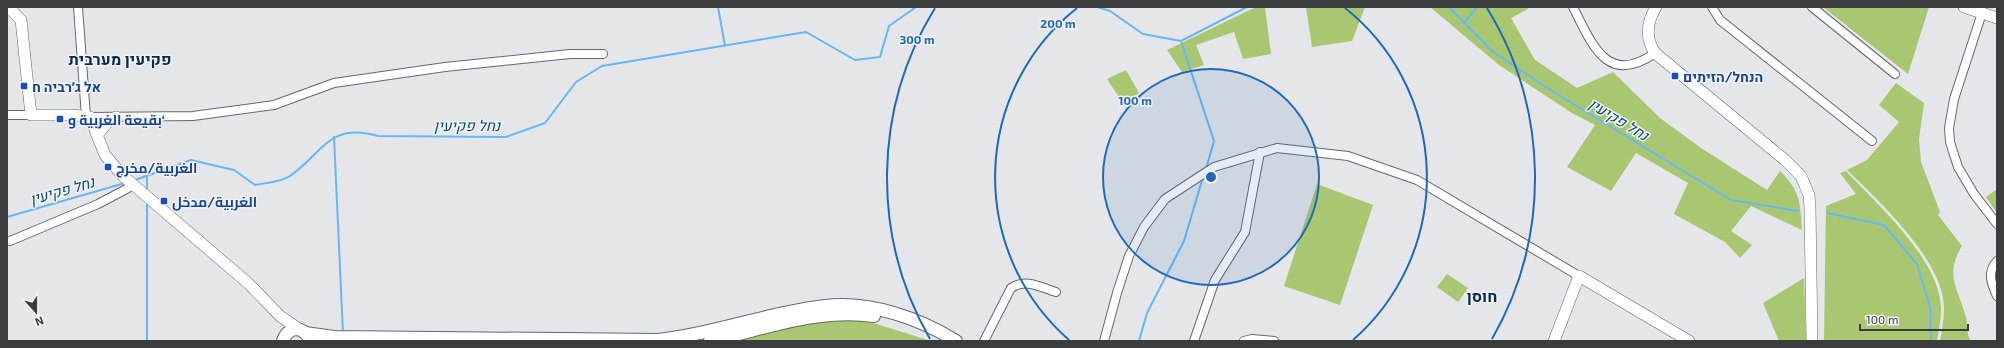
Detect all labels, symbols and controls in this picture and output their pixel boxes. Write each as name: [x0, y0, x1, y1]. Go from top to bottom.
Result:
text: 200 m: [1040, 16, 1076, 30]
text: 300 m: [899, 32, 935, 46]
district label: פקיעין מערבית: [68, 49, 172, 68]
place label: הנחל/הזיתים: [1683, 68, 1763, 85]
marker: הנחל/הזיתים: [1670, 71, 1680, 81]
place label: אל ג׳רביה ח: [32, 78, 101, 95]
marker: אל ג׳רביה ח: [19, 81, 29, 91]
text: 100 m: [1118, 93, 1152, 107]
water label: נחל פקיעין: [1585, 94, 1653, 145]
place label: بقيعة الغربية و‘: [68, 111, 165, 129]
marker: بقيعة الغربية و‘: [55, 114, 65, 124]
water label: נחל פקיעין: [434, 116, 502, 135]
place label: الغربية/مخرج: [116, 159, 197, 178]
marker: الغربية/مخرج: [103, 162, 113, 172]
centre of rings: [1204, 170, 1218, 184]
water label: נחל פקיעין: [28, 172, 98, 209]
place label: الغربية/مدخل: [172, 193, 257, 211]
marker: الغربية/مدخل: [159, 196, 169, 206]
district label: חוסן: [1467, 286, 1497, 305]
north arrow: [16, 292, 56, 332]
scale bar: [1860, 306, 1968, 332]
text: 100 m: [1866, 312, 1898, 326]
text: N: [34, 314, 46, 329]

